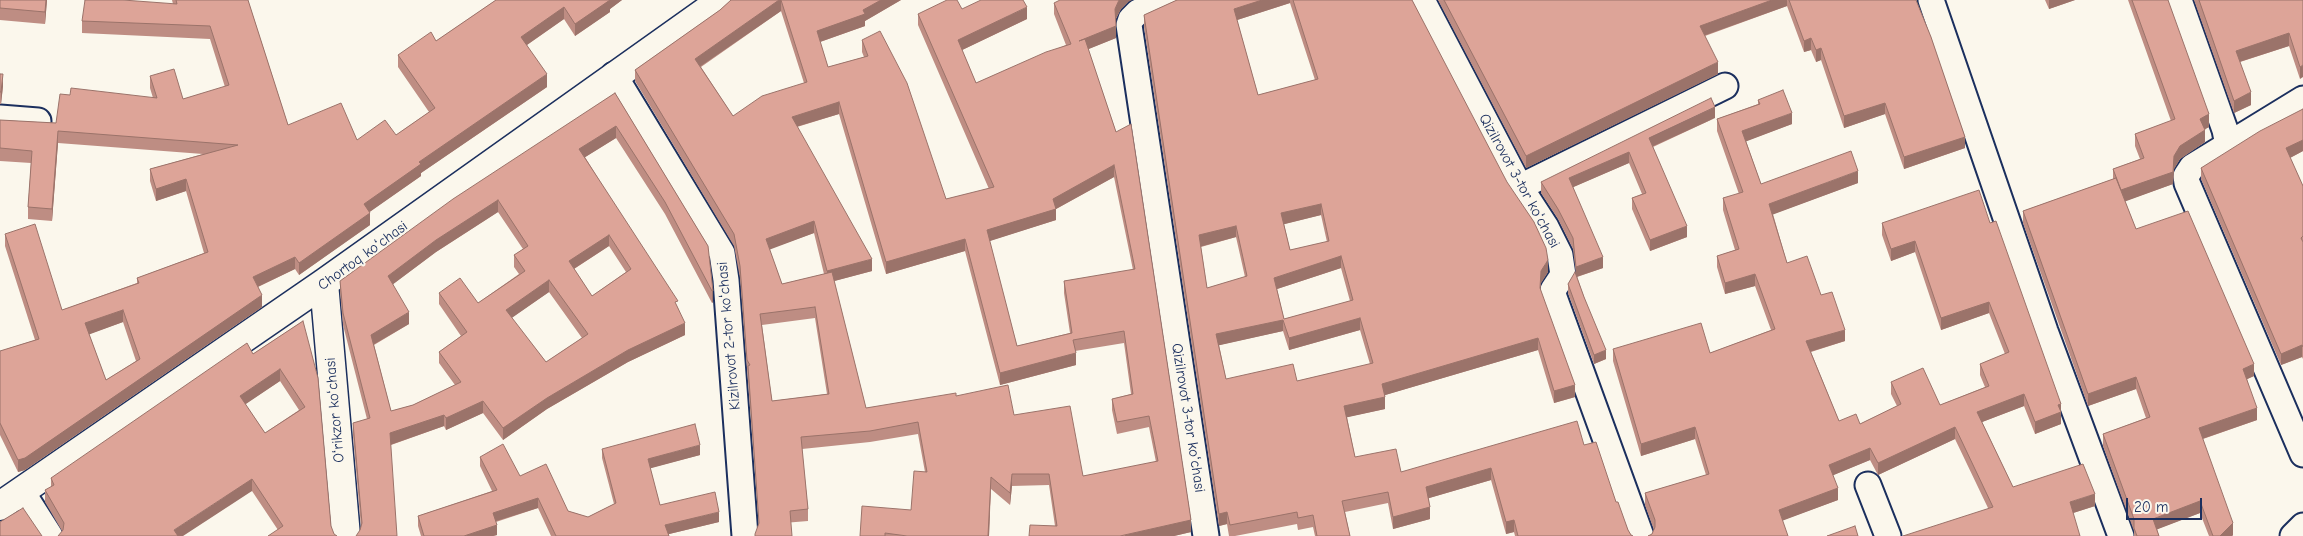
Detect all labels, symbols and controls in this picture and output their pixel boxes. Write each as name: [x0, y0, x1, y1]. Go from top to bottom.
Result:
street label: Qizilrovot 3-tor koʻchasi: [1475, 111, 1563, 251]
street label: Chortoq koʻchasi: [315, 217, 411, 295]
street label: Kizilrovot 2-tor koʻchasi: [714, 261, 744, 411]
street label: Qizilrovot 3-tor koʻchasi: [1167, 342, 1209, 494]
street label: Oʻrikzor koʻchasi: [321, 357, 349, 463]
scale bar: [2128, 488, 2204, 520]
text: 20 m: [2134, 498, 2168, 516]

